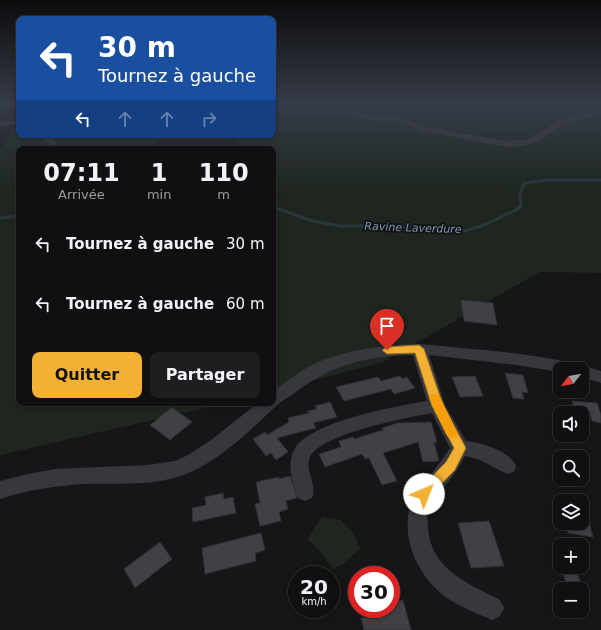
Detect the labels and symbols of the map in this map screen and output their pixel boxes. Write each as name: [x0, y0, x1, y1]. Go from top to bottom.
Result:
water label: Ravine Laverdure: [364, 220, 462, 236]
pin: [370, 309, 404, 350]
north arrow: [553, 362, 589, 398]
position arrow: [403, 473, 445, 515]
speed limit sign: 30: [348, 566, 400, 618]

